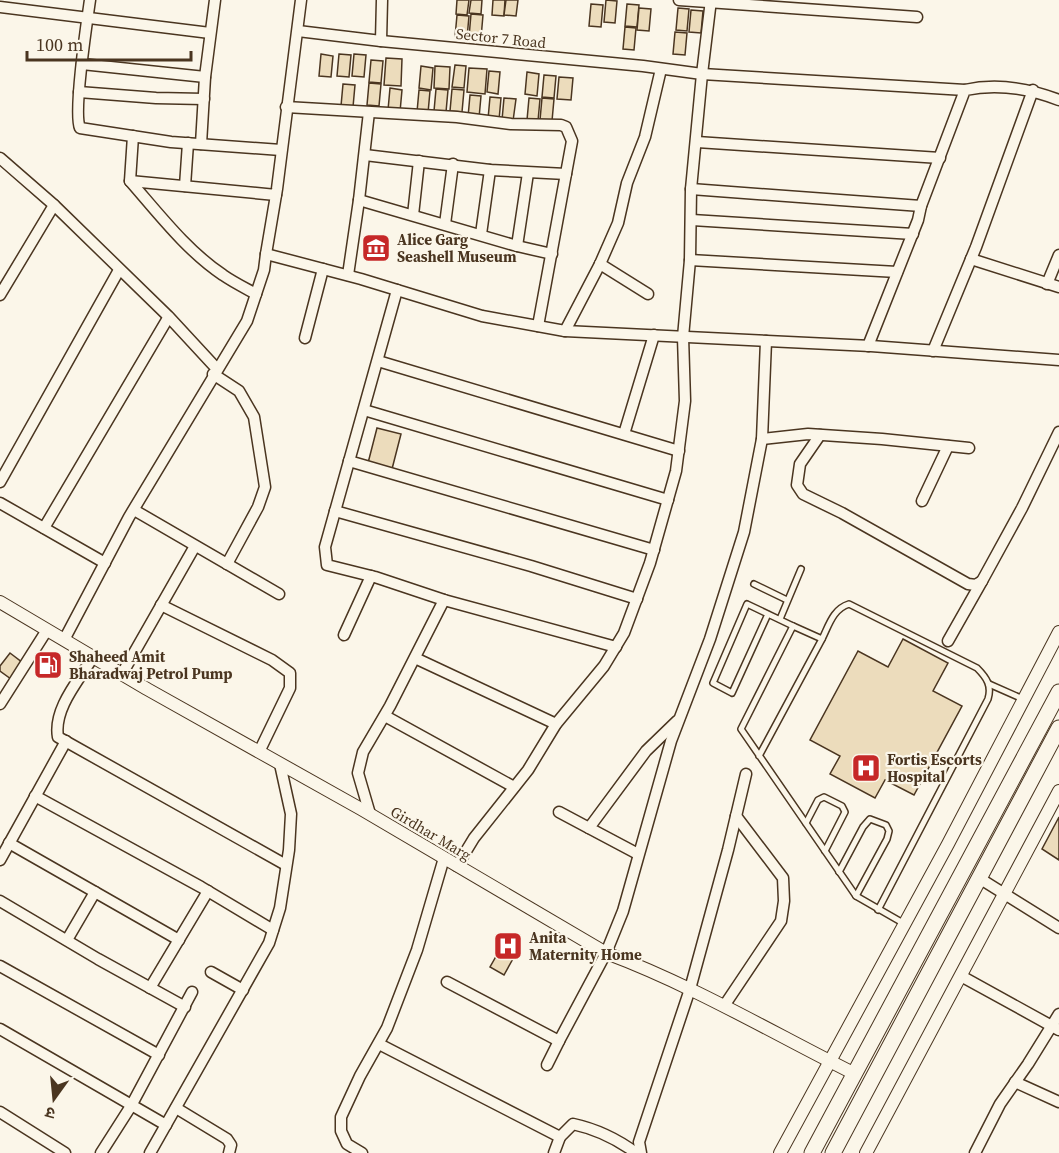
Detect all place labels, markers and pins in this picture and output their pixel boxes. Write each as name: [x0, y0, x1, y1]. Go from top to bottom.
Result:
place label: Alice Garg Seashell Museum: [397, 229, 517, 267]
museum icon: Alice Garg Seashell Museum: [360, 232, 392, 264]
place label: Shaheed Amit Bharadwaj Petrol Pump: [69, 646, 232, 684]
fuel station icon: Shaheed Amit Bharadwaj Petrol Pump: [32, 649, 64, 681]
place label: Fortis Escorts Hospital: [887, 749, 982, 787]
hospital icon: Fortis Escorts Hospital: [850, 752, 882, 784]
place label: Anita Maternity Home: [529, 927, 642, 965]
hospital icon: Anita Maternity Home: [492, 930, 524, 962]

